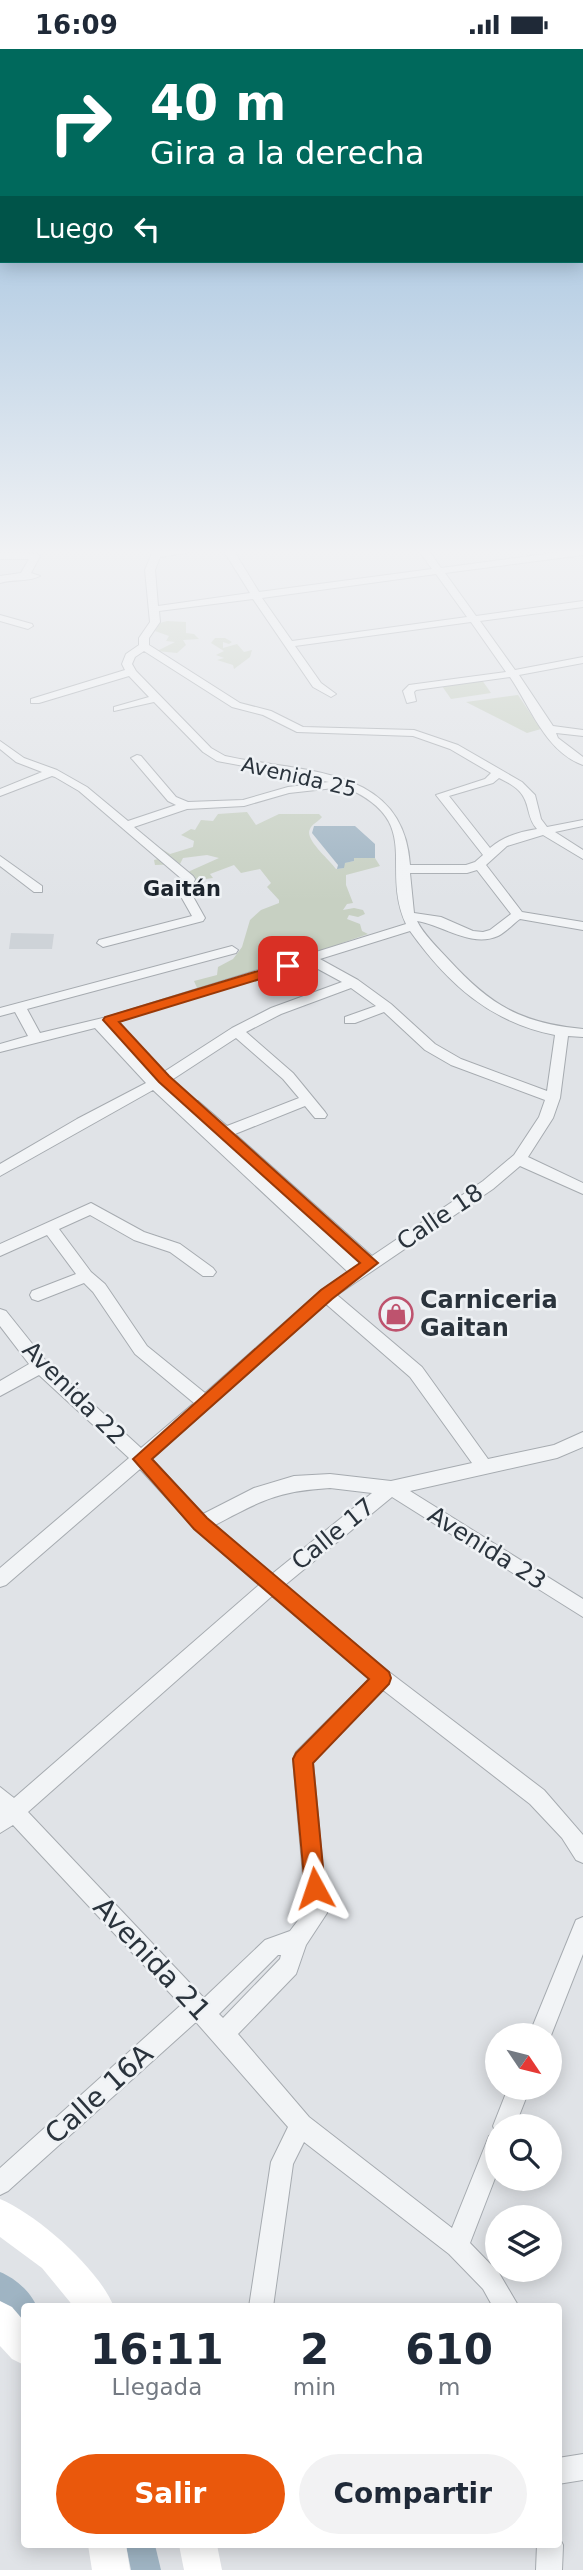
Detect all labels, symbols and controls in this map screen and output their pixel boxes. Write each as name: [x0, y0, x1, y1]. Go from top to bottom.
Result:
text: 16:09: [35, 10, 118, 40]
text: 40 m: [150, 75, 286, 132]
icon: right: [35, 77, 126, 168]
text: Gira a la derecha: [150, 134, 425, 172]
icon: left: [128, 210, 166, 248]
text: Luego: [35, 214, 114, 244]
street label: Avenida 25: [239, 752, 359, 802]
district label: Gaitán: [143, 877, 221, 901]
pin: [258, 936, 318, 996]
icon: arrive: [269, 947, 307, 985]
street label: Calle 18: [392, 1178, 488, 1256]
place label: Carniceria Gaitan: [420, 1286, 558, 1342]
shop icon: Carniceria Gaitan: [377, 1295, 415, 1333]
street label: Avenida 22: [17, 1336, 131, 1450]
street label: Calle 17: [286, 1492, 380, 1576]
street label: Avenida 23: [423, 1501, 551, 1595]
position arrow: [278, 1851, 352, 1925]
street label: Avenida 21: [87, 1891, 217, 2027]
north arrow: [485, 2023, 562, 2100]
map controls: [485, 2023, 562, 2282]
street label: Calle 16A: [38, 2037, 160, 2151]
button: search: [485, 2114, 562, 2191]
button: layers: [485, 2205, 562, 2282]
text: 16:11: [90, 2325, 224, 2374]
text: 2: [300, 2325, 329, 2374]
text: 610: [405, 2325, 493, 2374]
text: Llegada: [112, 2374, 202, 2400]
text: min: [293, 2374, 336, 2400]
text: m: [438, 2374, 460, 2400]
button: Salir: [56, 2454, 285, 2534]
button: Compartir: [299, 2454, 527, 2534]

